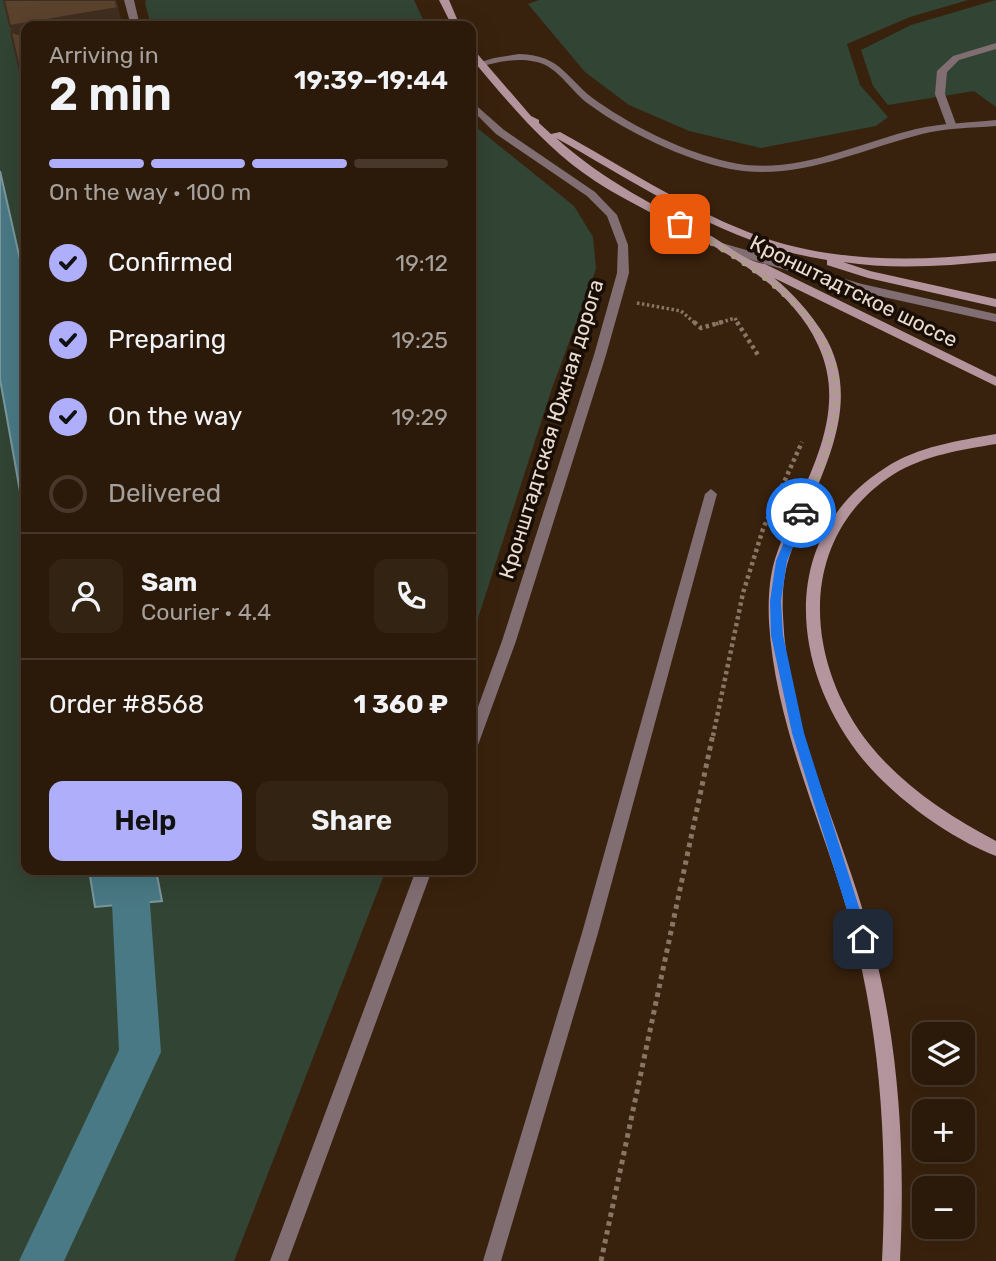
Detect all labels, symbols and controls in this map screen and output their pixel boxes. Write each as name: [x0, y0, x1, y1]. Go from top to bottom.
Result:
text: Arriving in: [49, 41, 159, 69]
text: 19:39–19:44: [294, 65, 448, 96]
text: 2 min: [49, 67, 172, 122]
text: On the way · 100 m: [49, 178, 251, 206]
pin: [650, 194, 710, 254]
icon: bag: [661, 205, 699, 243]
street label: Кронштадтское шоссе: [746, 230, 962, 352]
icon: check: [49, 244, 87, 282]
text: Confirmed: [108, 247, 233, 278]
text: 19:12: [395, 249, 448, 277]
street label: Кронштадтская Южная дорога: [493, 276, 609, 582]
icon: check: [49, 321, 87, 359]
text: Preparing: [108, 324, 226, 355]
text: 19:25: [391, 326, 448, 354]
icon: check: [49, 398, 87, 436]
text: On the way: [108, 401, 242, 432]
text: 19:29: [391, 403, 448, 431]
text: Delivered: [108, 478, 221, 509]
courier: [766, 478, 836, 548]
icon: car: [782, 494, 820, 532]
button: person: [49, 559, 123, 633]
button: phone: [374, 559, 448, 633]
text: Sam: [141, 567, 197, 598]
text: Courier · 4.4: [141, 598, 271, 626]
text: Order #8568: [49, 689, 204, 720]
text: 1 360 ₽: [354, 689, 448, 720]
button: Help: [49, 781, 242, 861]
button: Share: [256, 781, 448, 861]
pin: [833, 909, 893, 969]
icon: home: [844, 920, 882, 958]
map controls: [912, 1022, 975, 1239]
button: layers: [912, 1022, 975, 1085]
button: +: [912, 1099, 975, 1162]
button: −: [912, 1176, 975, 1239]

